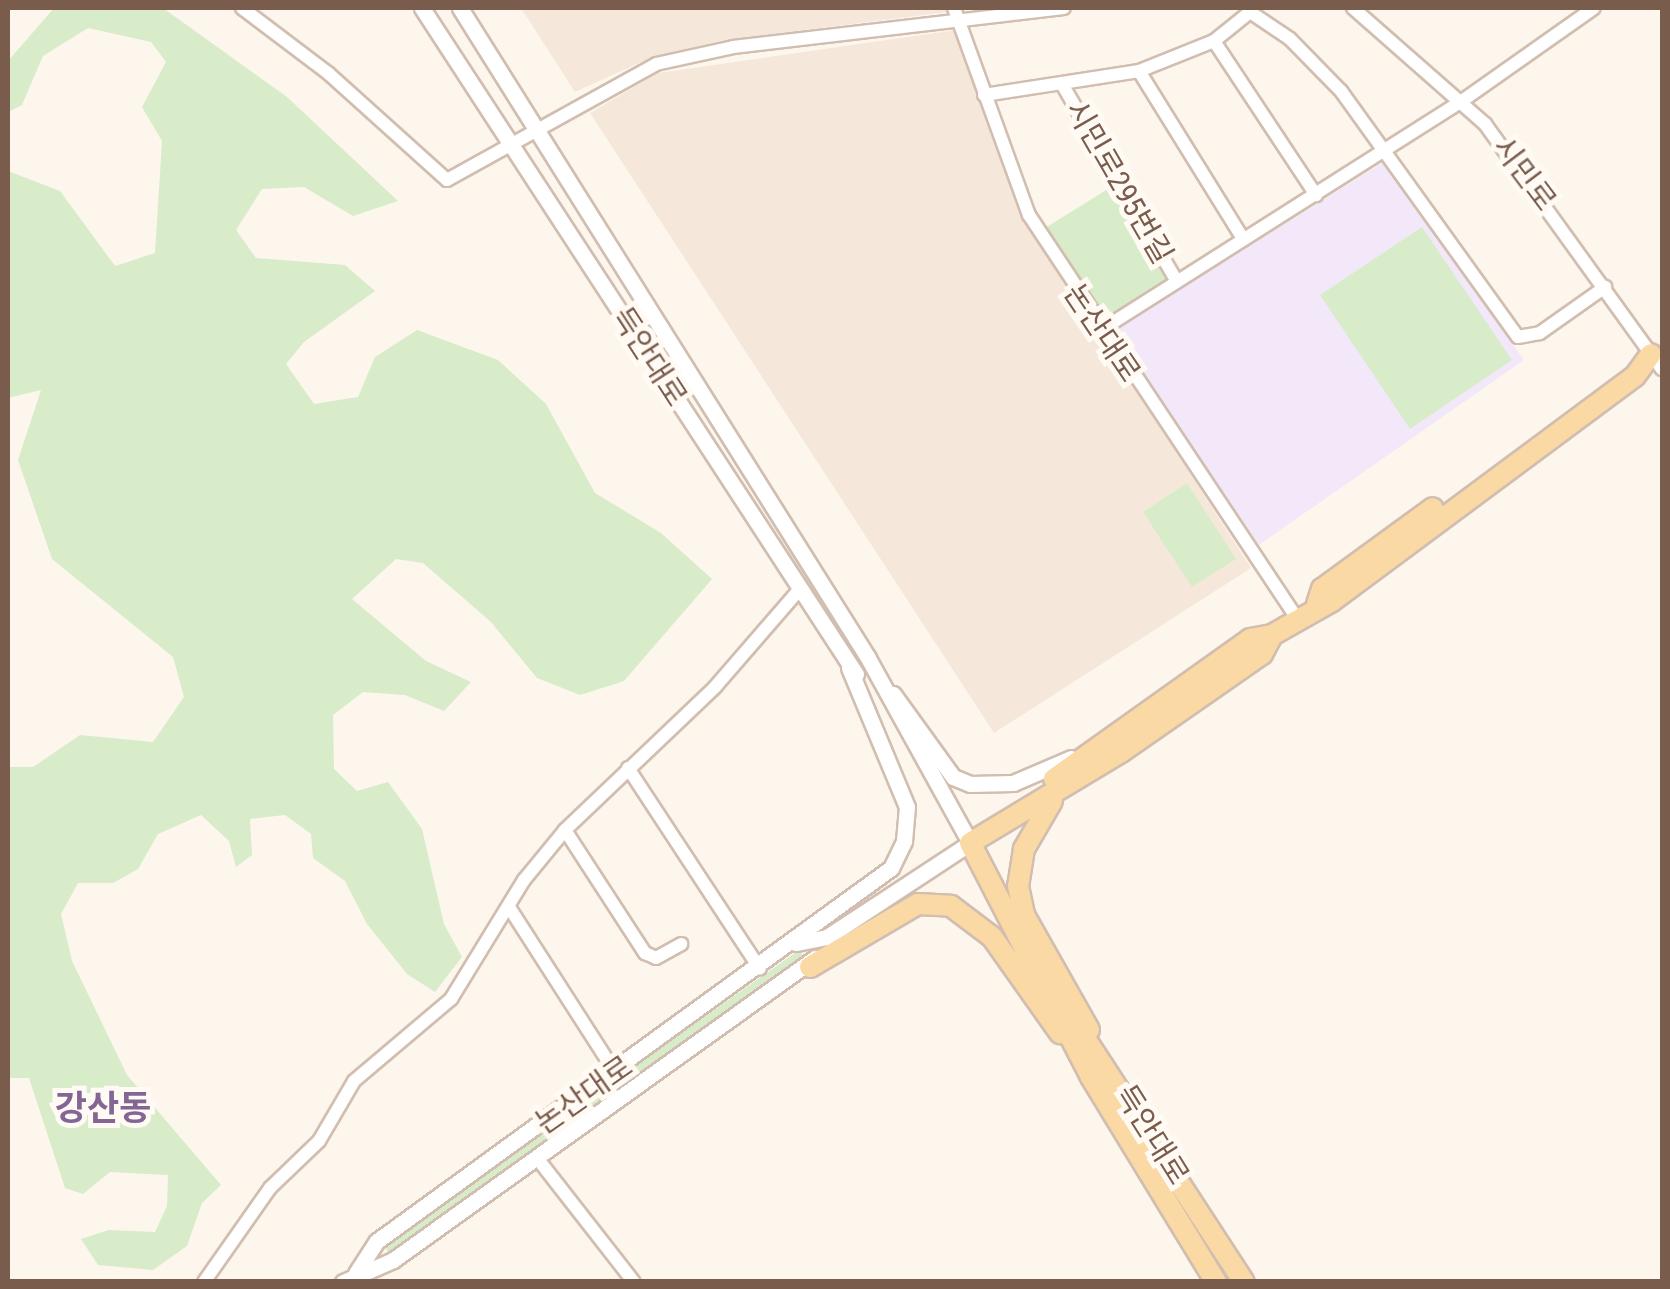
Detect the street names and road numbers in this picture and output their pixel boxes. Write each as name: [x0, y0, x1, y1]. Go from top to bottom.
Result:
street label: 시민로295번길: [1058, 94, 1180, 270]
street label: 시민로: [1485, 130, 1563, 218]
street label: 논산대로: [1056, 277, 1148, 389]
street label: 득안대로: [604, 301, 694, 413]
street label: 논산대로: [528, 1049, 640, 1141]
street label: 득안대로: [1107, 1079, 1197, 1191]

